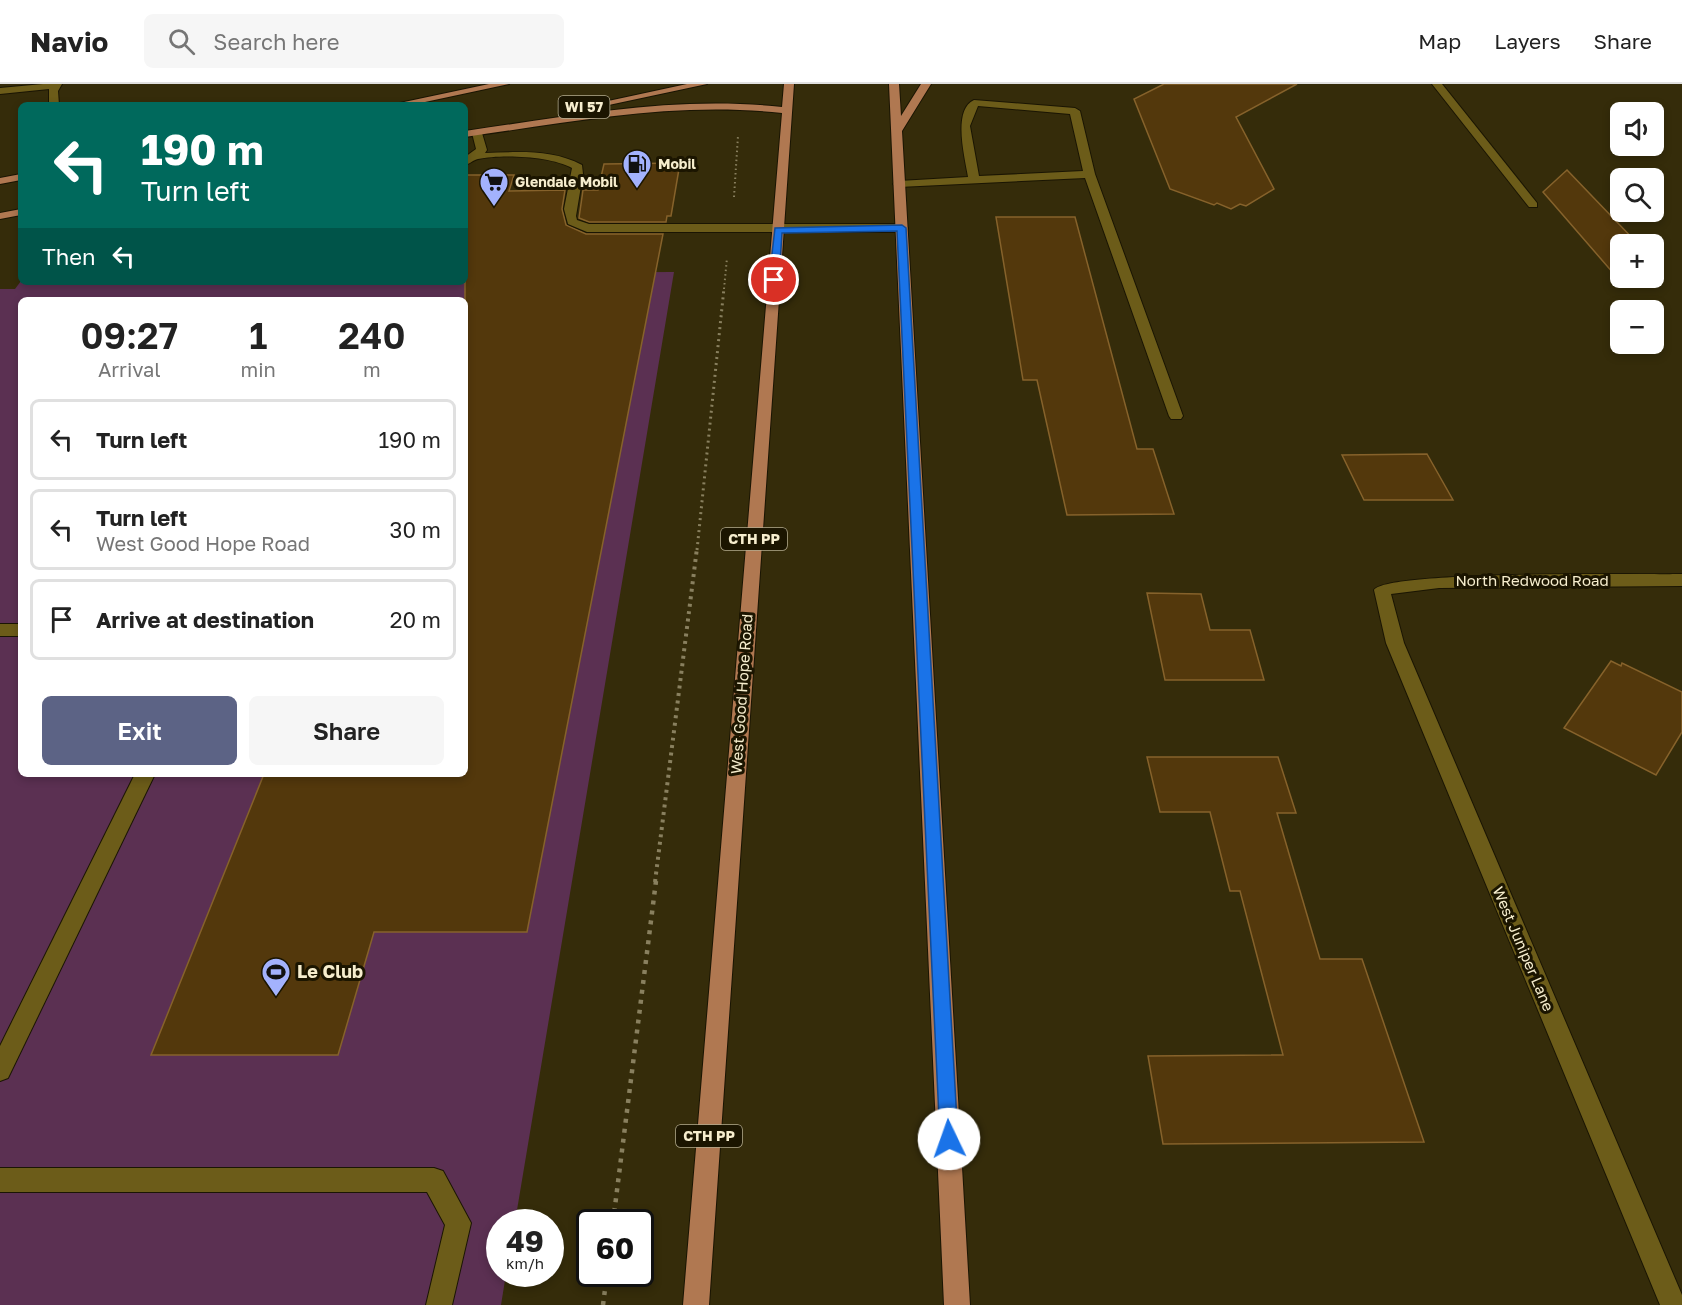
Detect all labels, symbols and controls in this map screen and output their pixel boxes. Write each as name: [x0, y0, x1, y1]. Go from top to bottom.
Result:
search box: [144, 14, 564, 68]
text: Navio: [30, 25, 108, 58]
icon: search: [165, 25, 198, 58]
text: Search here: [213, 28, 339, 55]
text: Map: [1418, 28, 1461, 54]
text: Layers: [1494, 28, 1561, 54]
text: Share: [1594, 28, 1652, 54]
road number: WI 57: [558, 96, 610, 118]
map controls: [1610, 102, 1664, 354]
button: sound: [1610, 102, 1664, 156]
text: 190 m: [141, 124, 264, 174]
icon: left: [42, 126, 120, 204]
fuel station icon: Mobil: [621, 148, 653, 190]
place label: Mobil: [658, 155, 696, 172]
supermarket icon: Glendale Mobil: [478, 166, 510, 208]
button: search: [1610, 168, 1664, 222]
place label: Glendale Mobil: [515, 173, 618, 190]
text: Turn left: [141, 175, 250, 207]
button: +: [1610, 234, 1664, 288]
icon: left: [107, 240, 140, 273]
text: Then: [42, 243, 95, 270]
pin: [748, 254, 799, 305]
icon: arrive: [757, 263, 790, 296]
button: −: [1610, 300, 1664, 354]
text: 09:27: [80, 314, 178, 357]
text: 1: [249, 314, 267, 357]
text: 240: [338, 314, 406, 357]
text: Arrival: [98, 357, 161, 381]
text: min: [241, 357, 276, 381]
text: m: [363, 357, 381, 381]
icon: left: [45, 423, 78, 456]
text: Turn left: [96, 426, 187, 453]
text: 190 m: [378, 426, 441, 453]
text: Turn left: [96, 504, 187, 531]
icon: left: [45, 513, 78, 546]
text: 30 m: [390, 516, 441, 543]
road number: CTH PP: [721, 528, 787, 550]
text: West Good Hope Road: [96, 531, 310, 555]
street label: North Redwood Road: [1455, 571, 1609, 589]
icon: arrive: [45, 603, 78, 636]
text: Arrive at destination: [96, 606, 314, 633]
text: 20 m: [390, 606, 441, 633]
street label: West Good Hope Road: [726, 613, 756, 775]
button: Exit: [42, 696, 237, 765]
button: Share: [249, 696, 444, 765]
street label: West Juniper Lane: [1490, 884, 1558, 1014]
sports icon: Le Club: [260, 956, 292, 998]
place label: Le Club: [297, 960, 363, 982]
position arrow: [917, 1107, 981, 1171]
road number: CTH PP: [676, 1125, 742, 1147]
speed limit sign: 60: [576, 1209, 654, 1287]
text: 49: [506, 1223, 544, 1259]
text: km/h: [506, 1254, 544, 1272]

